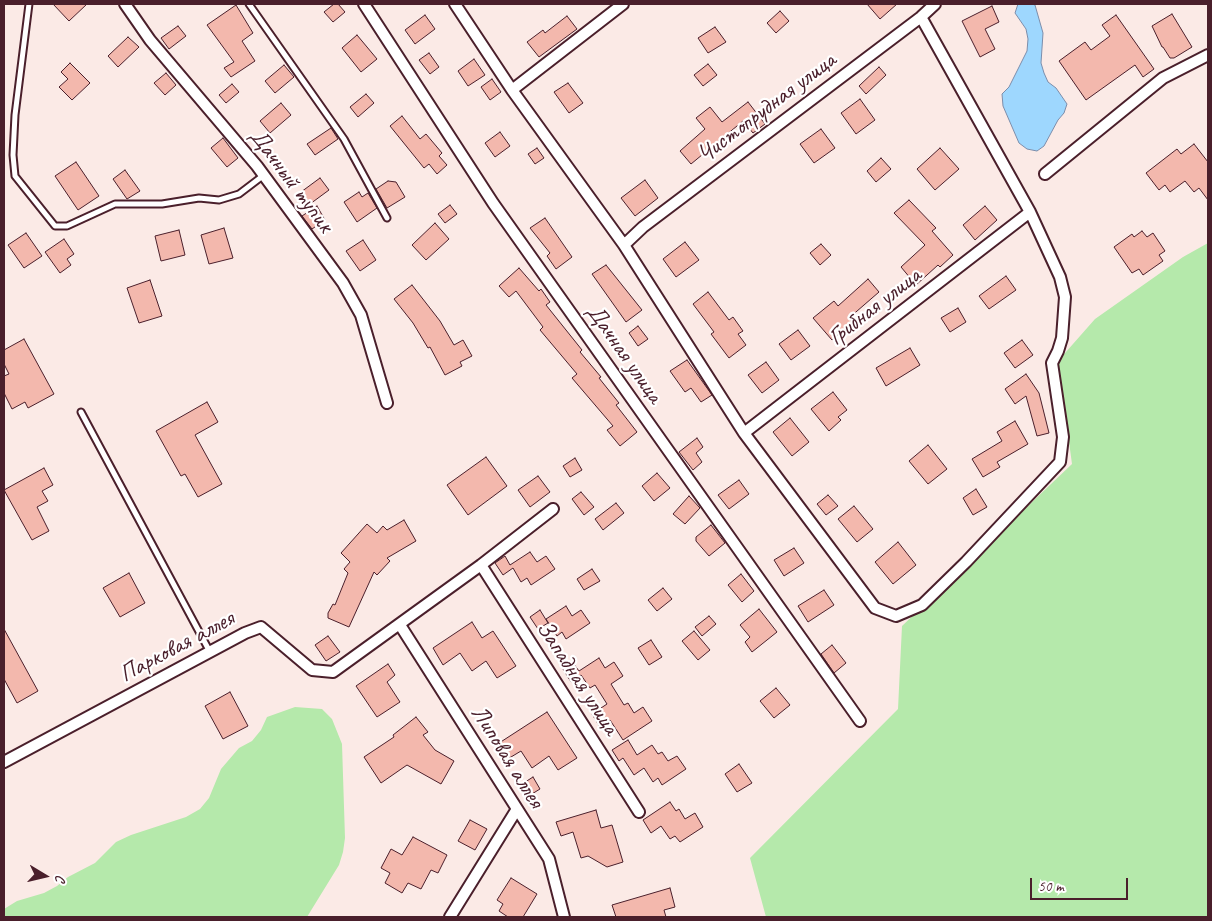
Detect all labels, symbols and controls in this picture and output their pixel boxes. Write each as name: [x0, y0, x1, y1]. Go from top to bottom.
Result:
street label: Чистопрудная улица: [692, 47, 842, 169]
street label: Дачный тупик: [242, 123, 340, 239]
street label: Грибная улица: [823, 262, 927, 352]
street label: Дачная улица: [579, 299, 669, 409]
street label: Парковая аллея: [115, 605, 239, 689]
street label: Западная улица: [529, 615, 625, 741]
street label: Липовая аллея: [464, 700, 550, 814]
north arrow: [20, 851, 70, 901]
scale bar: [1032, 868, 1130, 900]
text: С: [51, 874, 69, 883]
text: 50 m: [1038, 877, 1064, 896]

